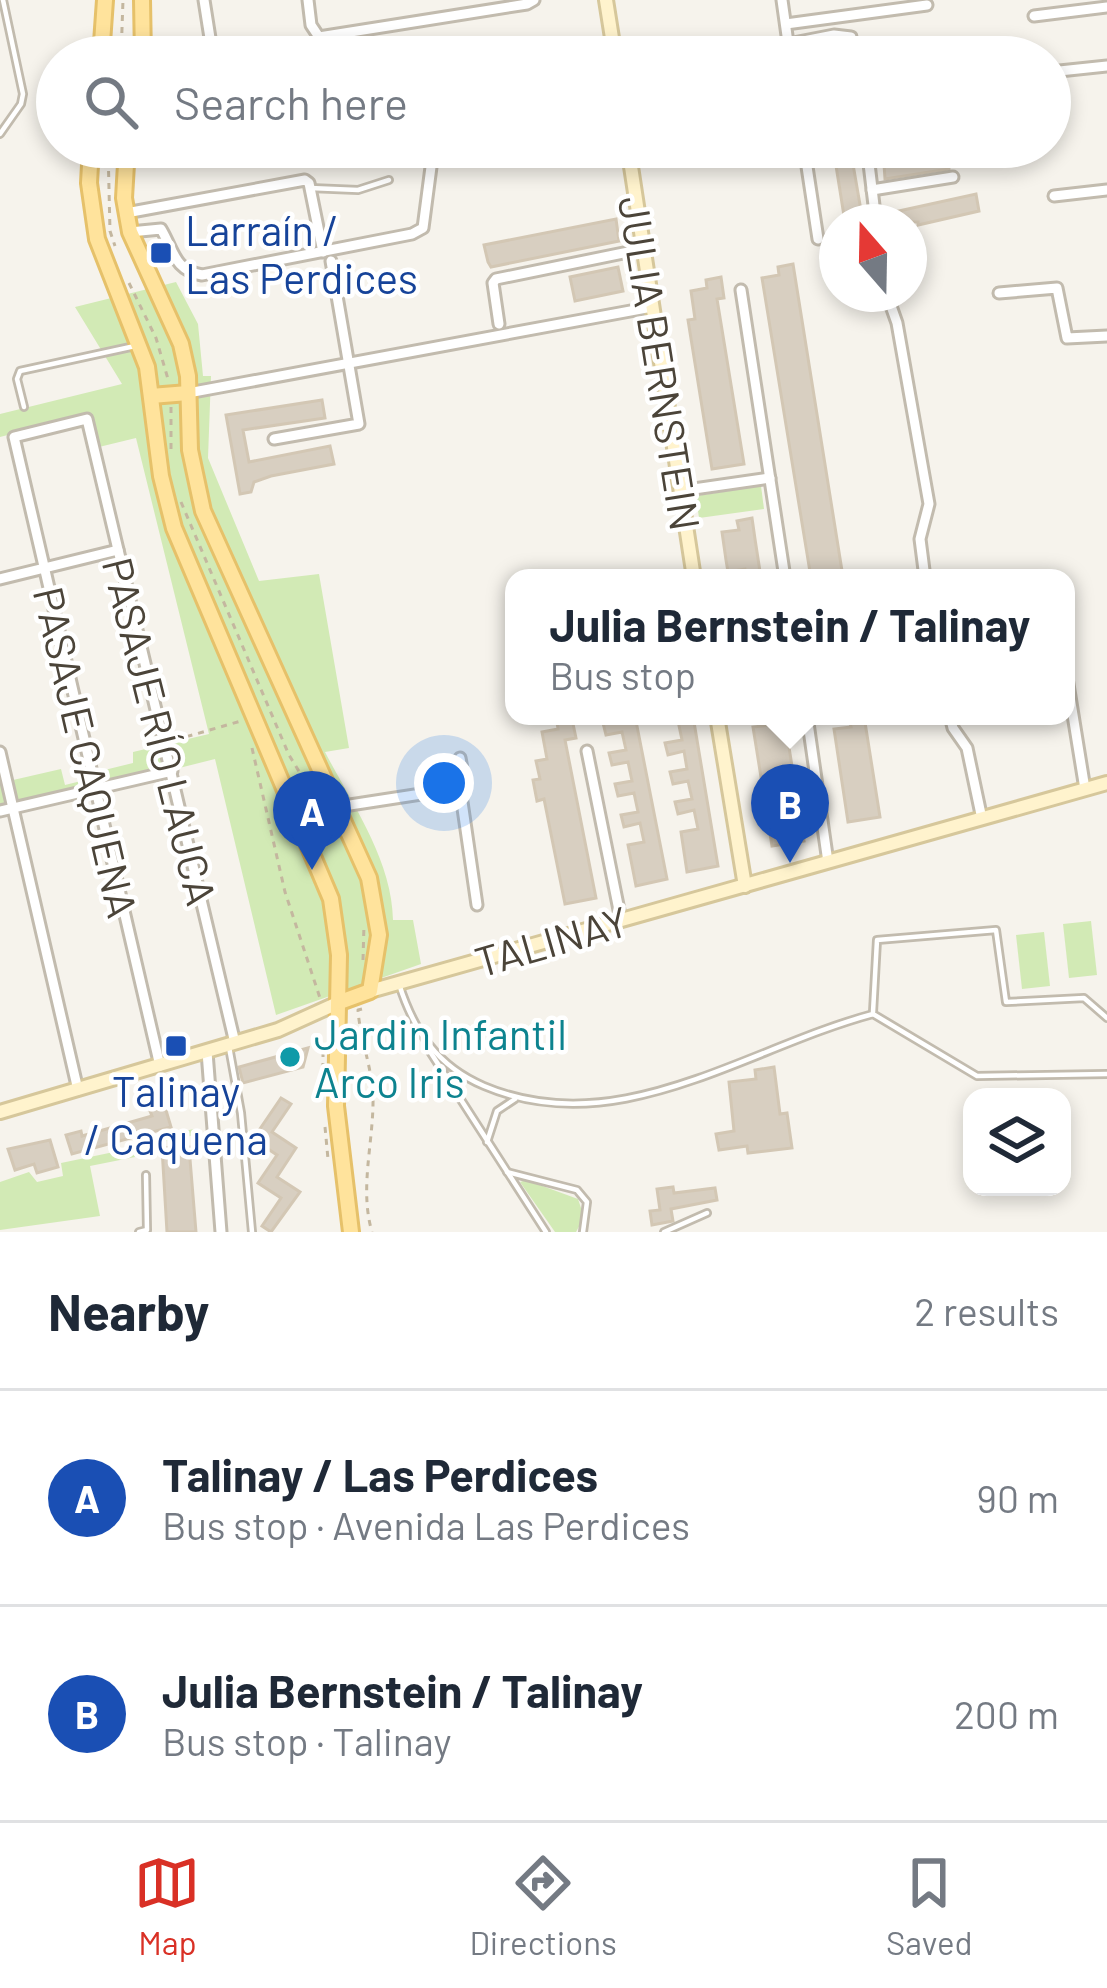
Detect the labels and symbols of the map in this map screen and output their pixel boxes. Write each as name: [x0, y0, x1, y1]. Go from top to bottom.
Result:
street label: JULIA BERNSTEIN: [610, 192, 712, 534]
place label: Larraín / Las Perdices: [185, 204, 418, 302]
north arrow: [819, 204, 927, 312]
marker: Larraín / Las Perdices: [148, 240, 174, 266]
street label: PASAJE RÍO LAUCA: [94, 552, 228, 910]
street label: PASAJE CAQUENA: [25, 582, 149, 922]
your location: [414, 753, 474, 813]
pin: B: [751, 764, 829, 863]
pin: A: [273, 771, 351, 870]
street label: TALINAY: [469, 894, 633, 986]
place label: Jardin Infantil Arco Iris: [314, 1008, 567, 1106]
marker: Talinay / Caquena: [163, 1033, 189, 1059]
marker: Jardin Infantil Arco Iris: [277, 1044, 303, 1070]
place label: Talinay / Caquena: [84, 1065, 268, 1164]

